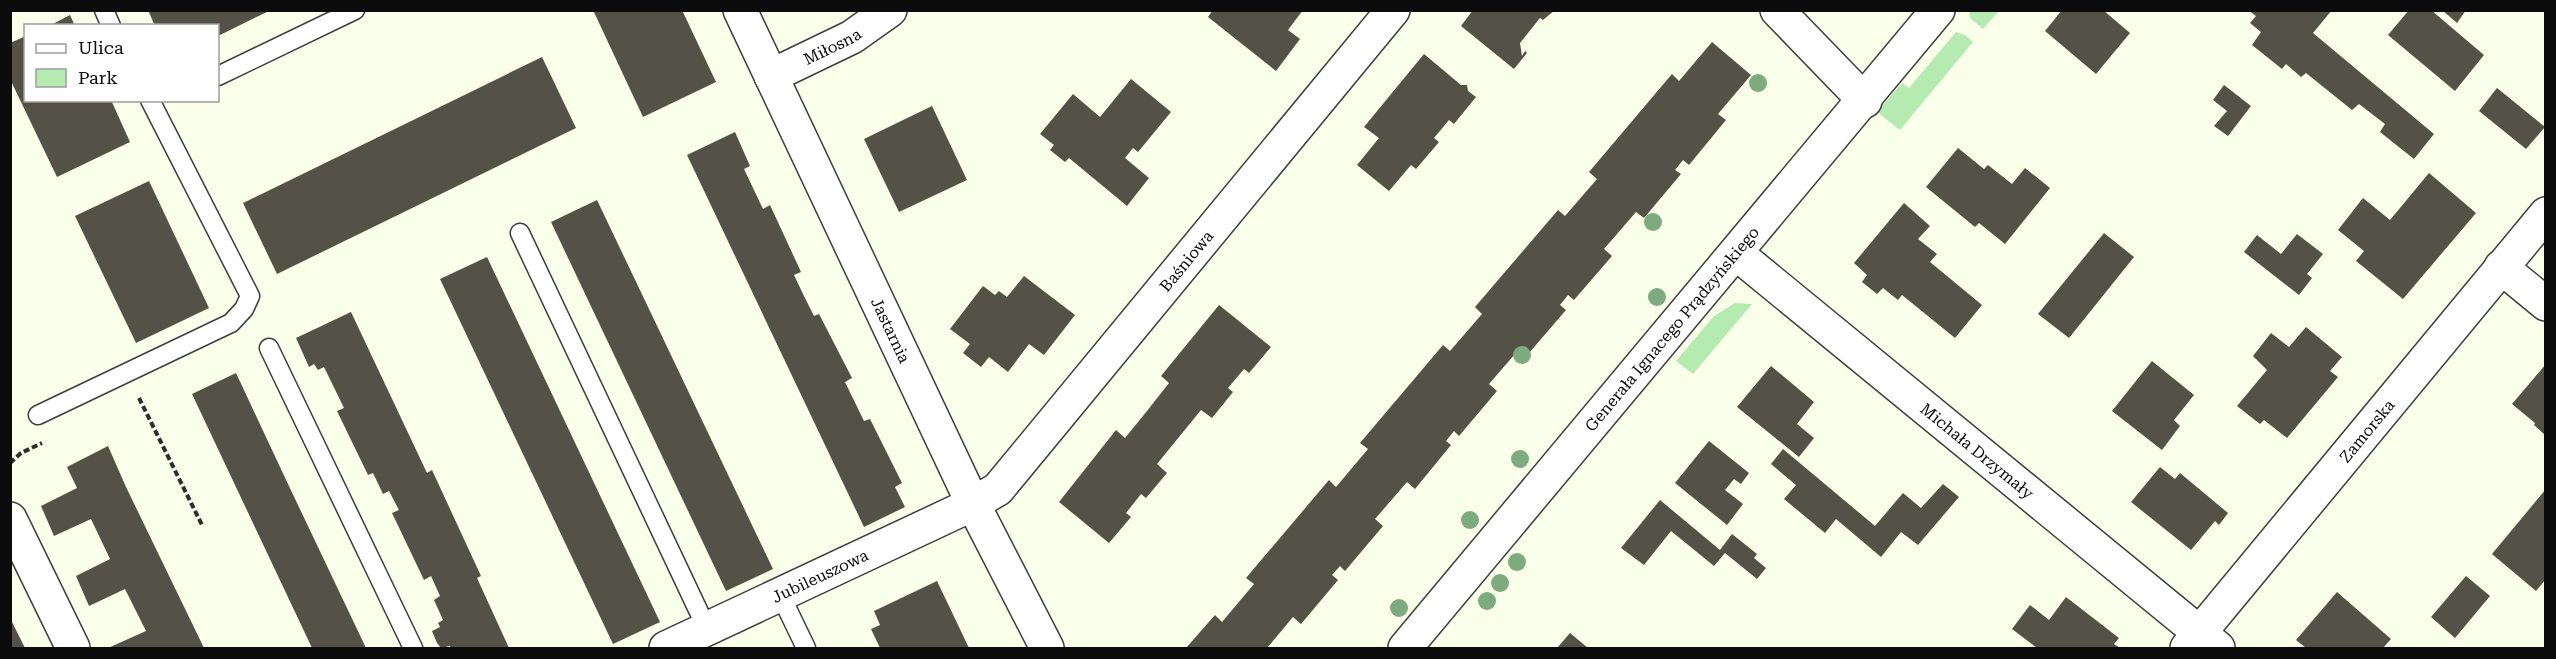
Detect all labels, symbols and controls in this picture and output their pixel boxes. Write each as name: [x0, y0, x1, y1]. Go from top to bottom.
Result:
legend: [24, 24, 219, 102]
street label: Miłosna: [800, 24, 865, 68]
text: Ulica: [78, 37, 124, 58]
text: Park: [78, 67, 118, 88]
street label: Generała Ignacego Prądzyńskiego: [1581, 222, 1763, 435]
street label: Baśniowa: [1155, 226, 1217, 295]
street label: Jastarnia: [867, 294, 915, 366]
street label: Zamorska: [2335, 395, 2398, 466]
street label: Michała Drzymały: [1917, 399, 2038, 503]
street label: Jubileuszowa: [769, 545, 871, 607]

